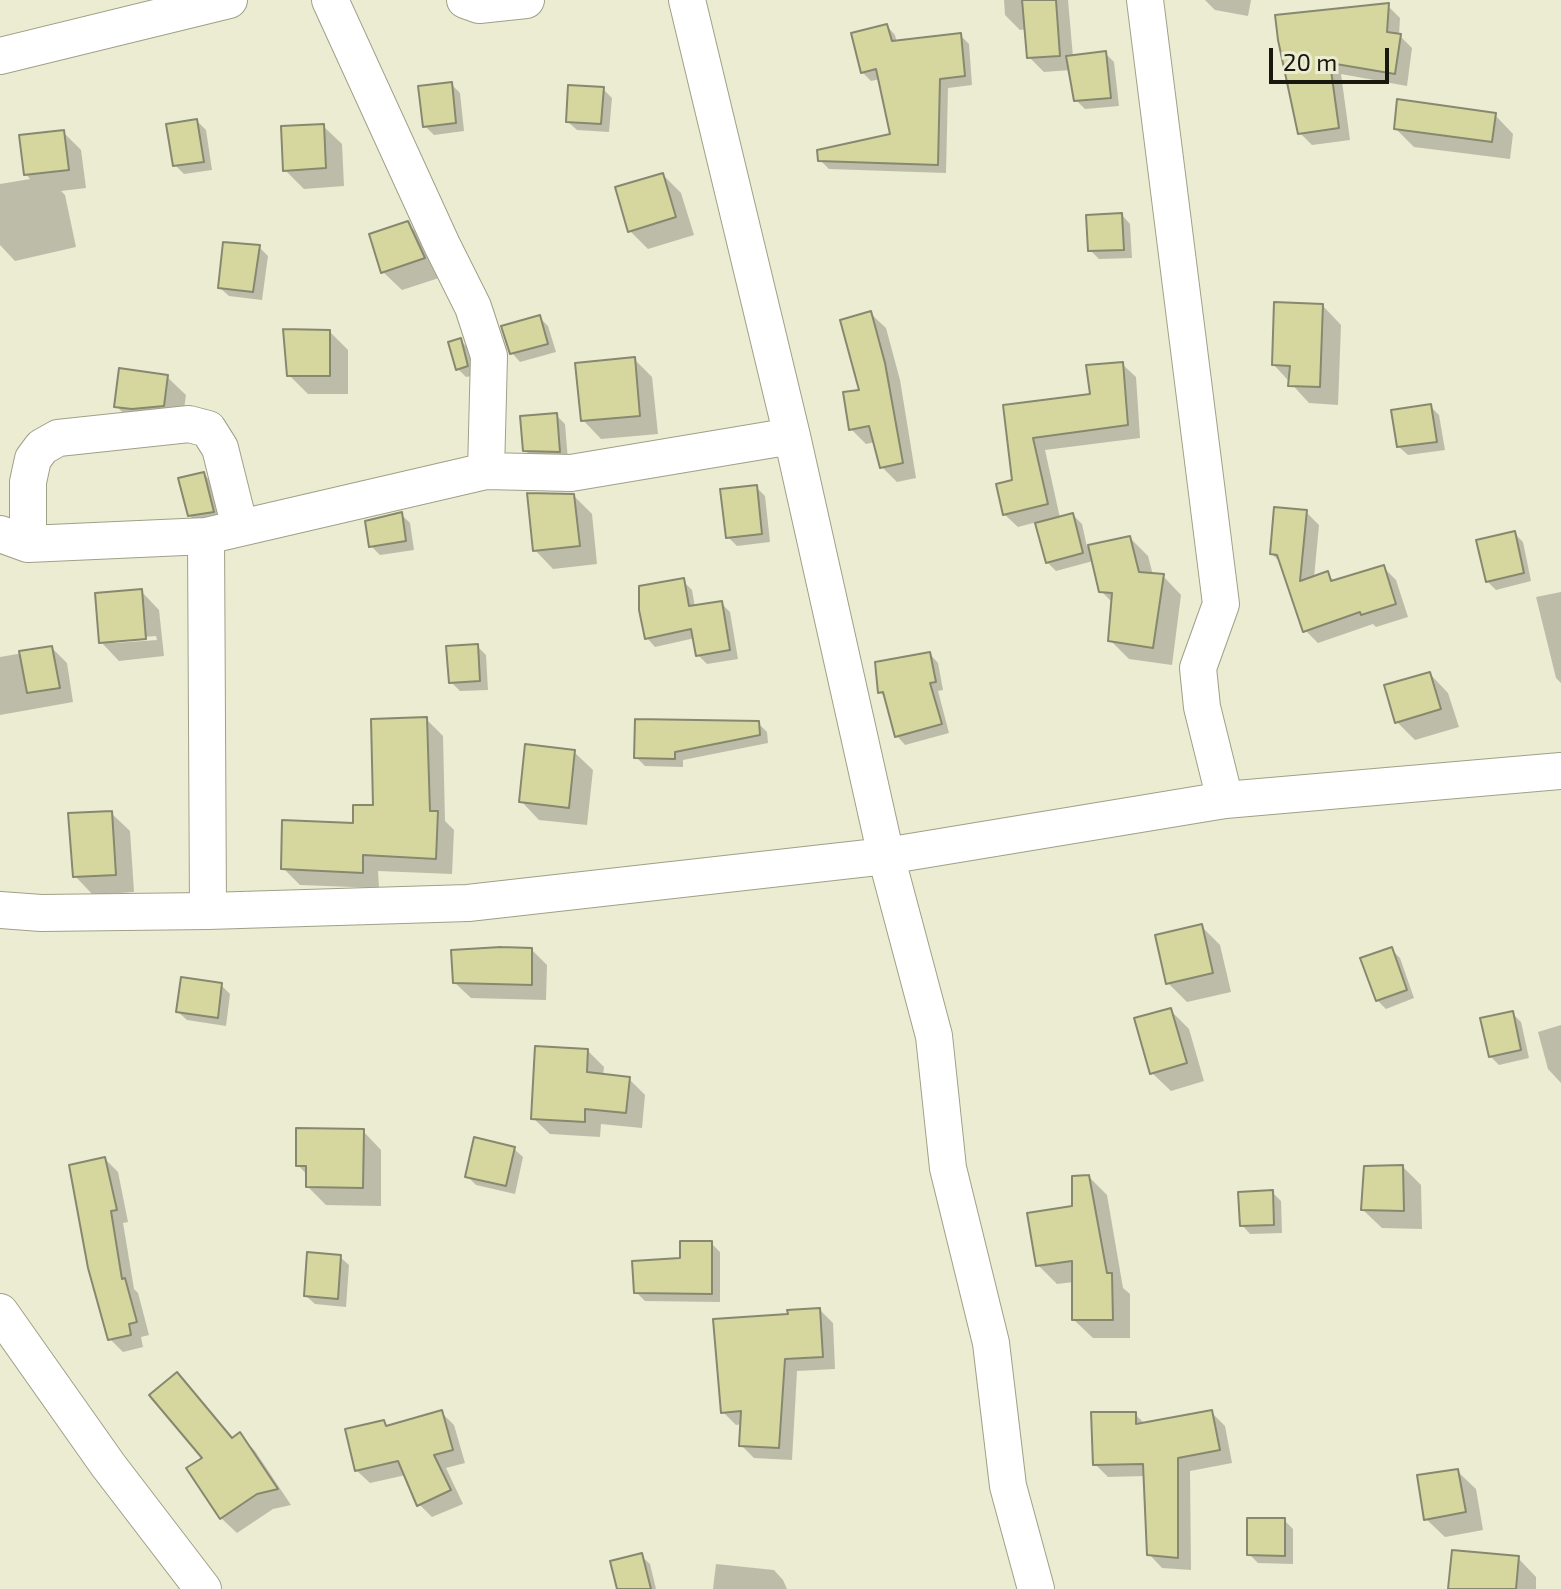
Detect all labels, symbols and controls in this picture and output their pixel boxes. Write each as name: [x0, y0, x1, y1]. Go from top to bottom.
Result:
scale bar: [1273, 32, 1393, 82]
text: 20 m: [1283, 47, 1337, 76]

